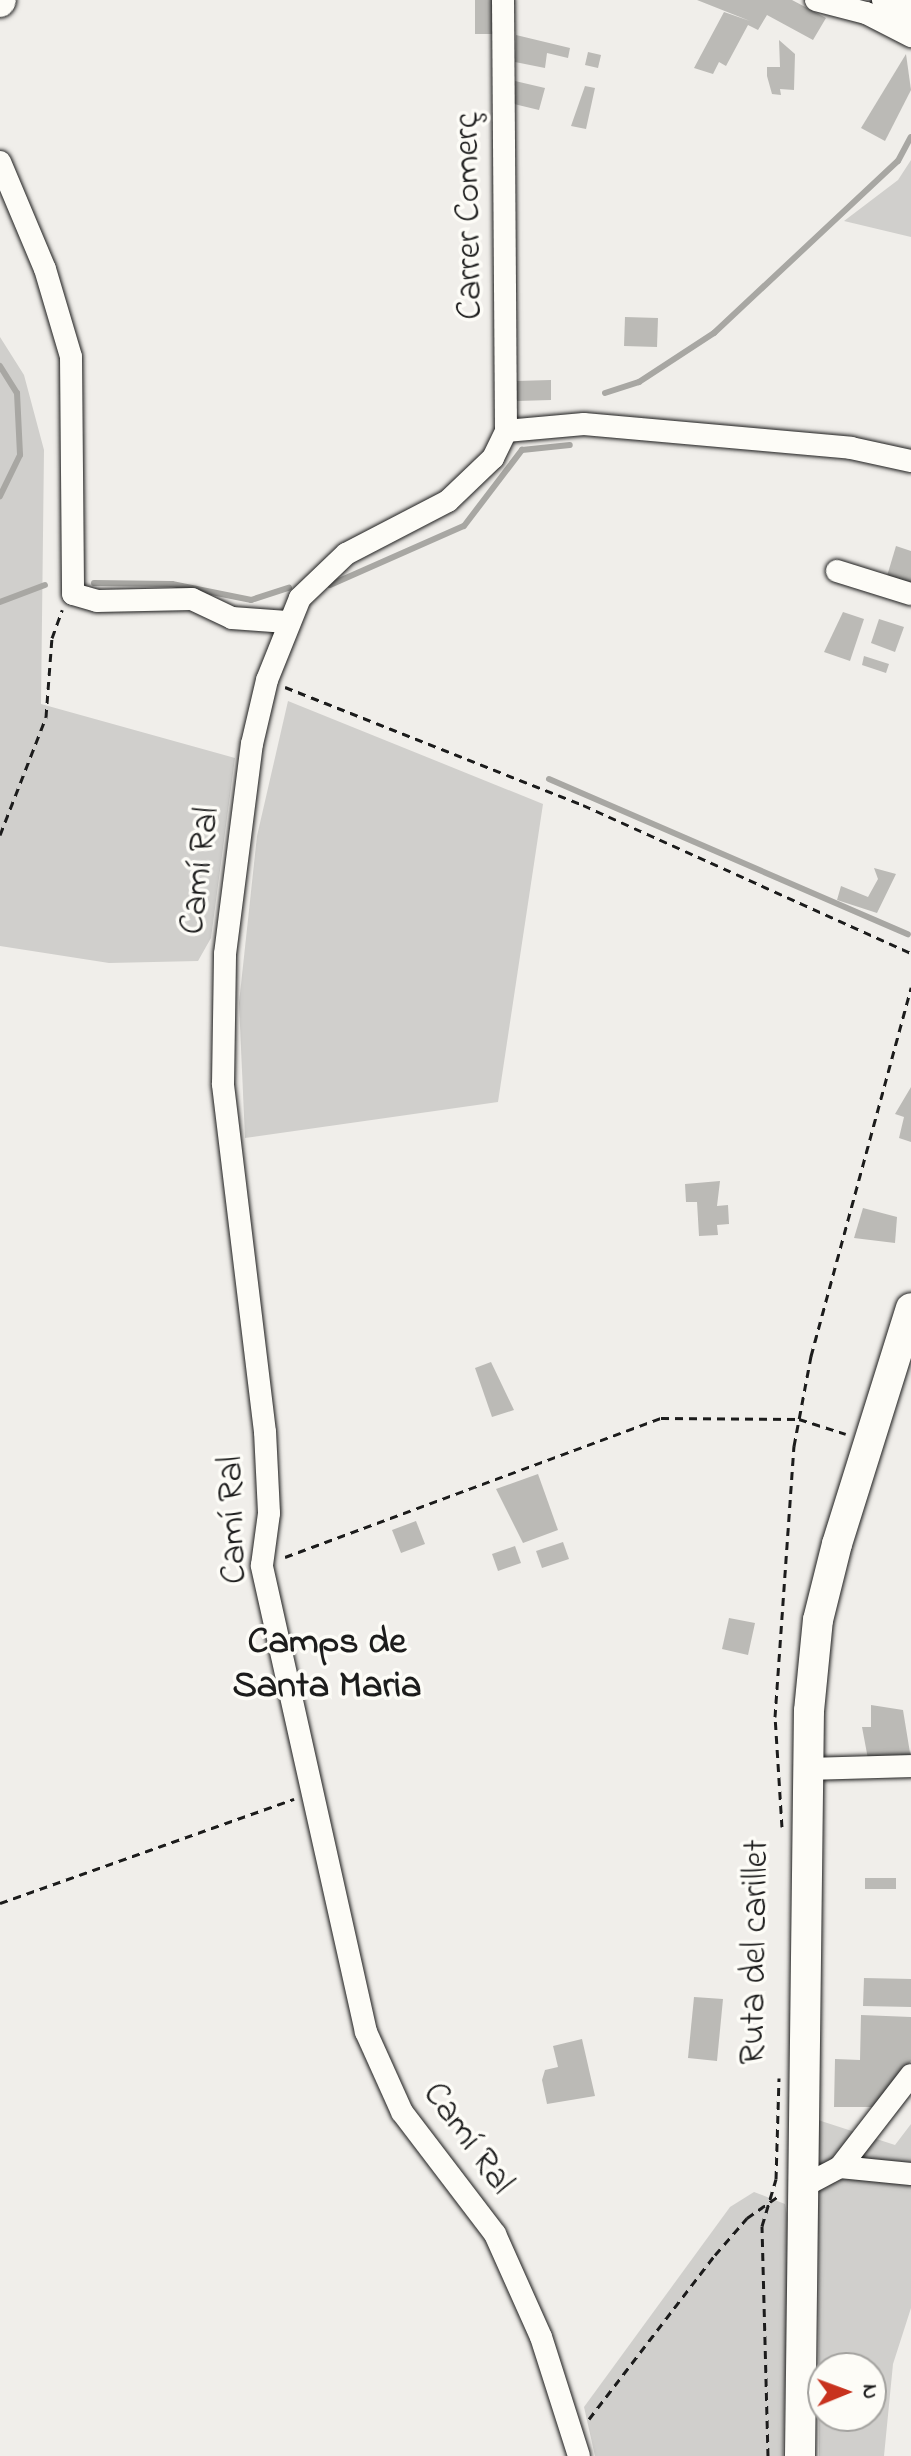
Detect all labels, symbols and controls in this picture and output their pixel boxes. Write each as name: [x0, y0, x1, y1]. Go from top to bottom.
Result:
street label: Carrer Comerç: [447, 112, 493, 320]
street label: Camí Ral: [172, 805, 230, 937]
street label: Camí Ral: [210, 1455, 258, 1585]
district label: Camps de Santa Maria: [232, 1621, 422, 1710]
street label: Ruta del carillet: [732, 1839, 780, 2065]
street label: Camí Ral: [412, 2075, 522, 2203]
north arrow: [807, 2352, 887, 2432]
text: N: [853, 2384, 885, 2399]

